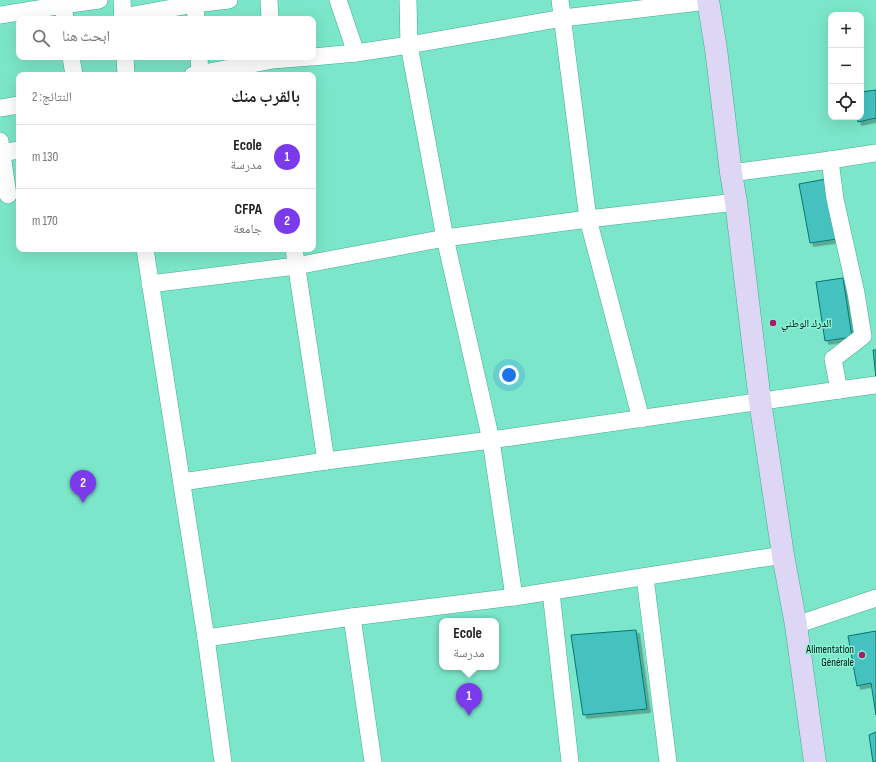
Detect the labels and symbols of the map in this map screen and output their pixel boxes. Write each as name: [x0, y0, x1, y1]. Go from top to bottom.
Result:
place label: الدرك الوطني: [781, 317, 831, 332]
marker: الدرك الوطني: [768, 318, 778, 328]
your location: [499, 365, 519, 385]
pin: 2: [70, 470, 96, 503]
place label: Alimentation Générale: [805, 643, 854, 669]
marker: Alimentation Générale: [857, 650, 867, 660]
pin: 1: [456, 683, 482, 716]

